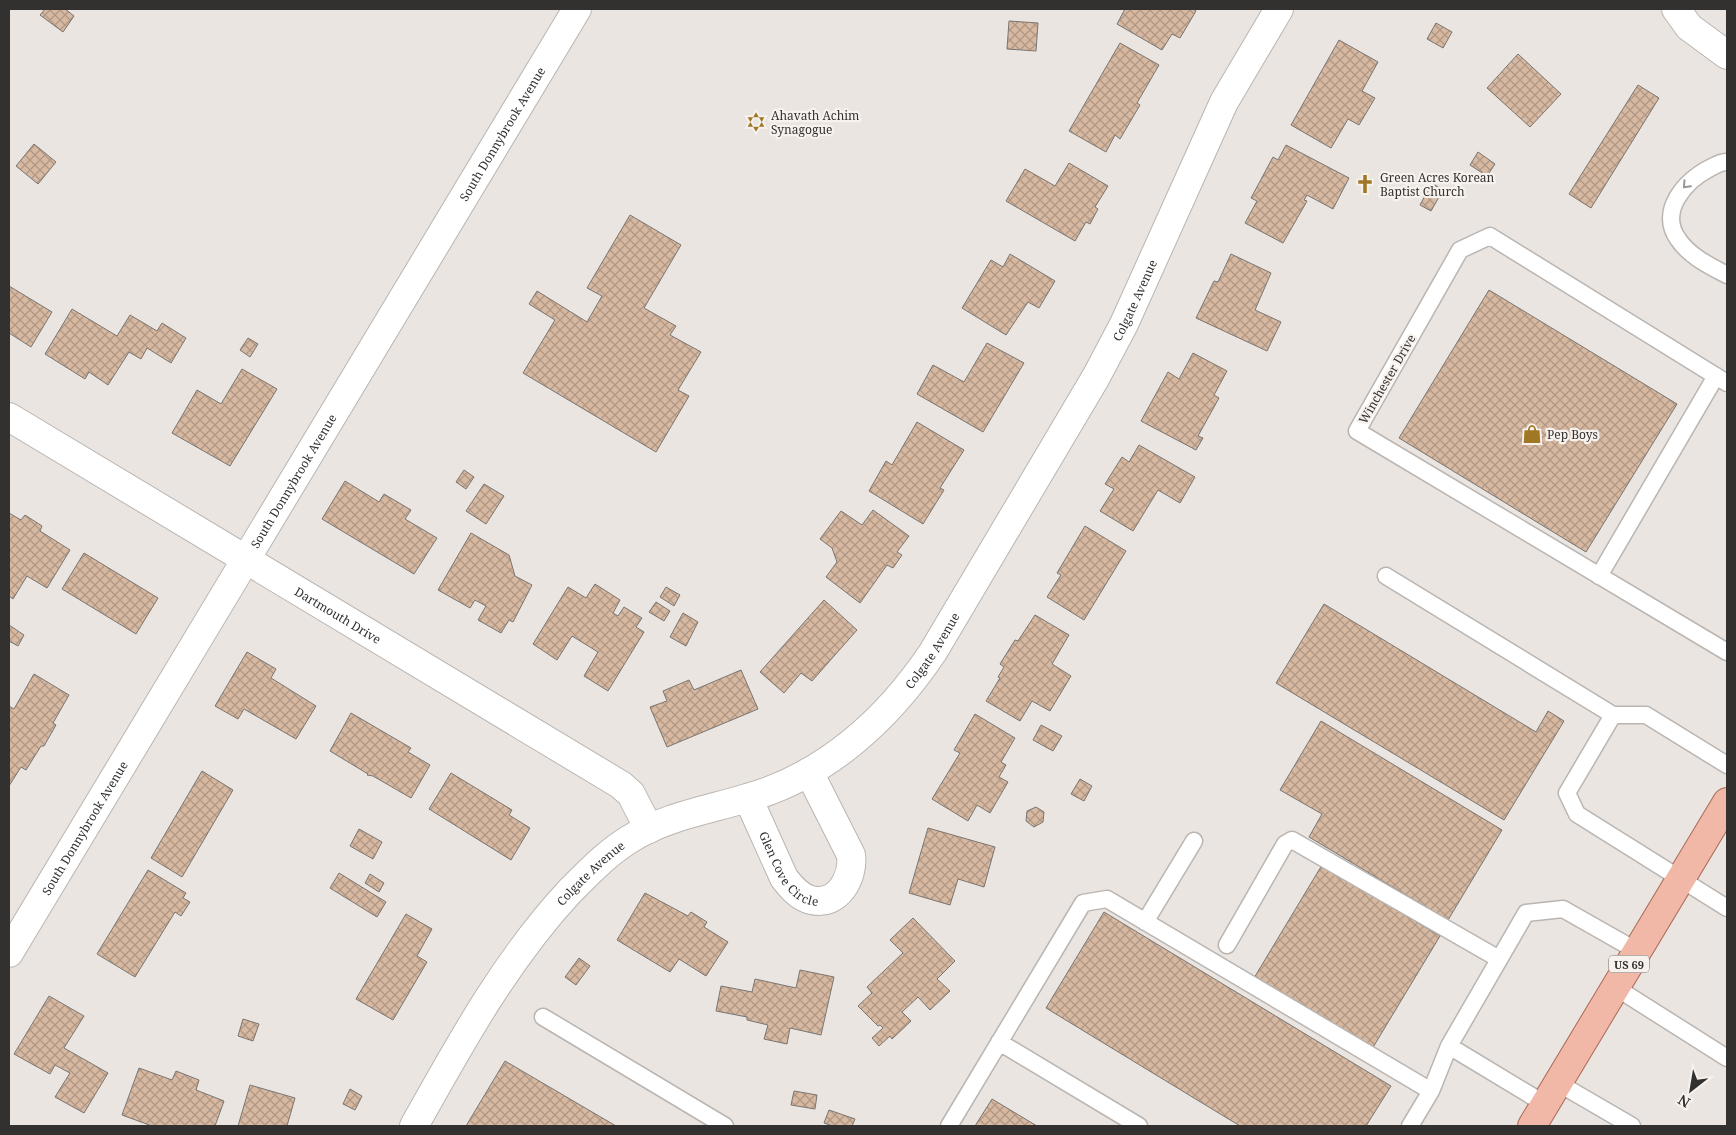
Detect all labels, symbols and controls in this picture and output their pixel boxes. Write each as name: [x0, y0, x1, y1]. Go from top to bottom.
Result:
street label: South Donnybrook Avenue: [455, 64, 549, 204]
place label: Ahavath Achim Synagogue: [771, 107, 859, 138]
synagogue icon: Ahavath Achim Synagogue: [745, 111, 767, 133]
place label: Green Acres Korean Baptist Church: [1380, 169, 1495, 200]
church icon: Green Acres Korean Baptist Church: [1354, 173, 1376, 195]
one-way arrow: [1683, 180, 1692, 189]
street label: Colgate Avenue: [1108, 257, 1161, 344]
street label: Winchester Drive: [1355, 331, 1419, 427]
street label: South Donnybrook Avenue: [246, 411, 340, 551]
shop icon: Pep Boys: [1521, 423, 1543, 445]
place label: Pep Boys: [1547, 426, 1598, 443]
street label: Dartmouth Drive: [292, 582, 384, 647]
street label: Colgate Avenue: [901, 609, 963, 692]
street label: South Donnybrook Avenue: [37, 758, 131, 898]
street label: Glen Cove Circle: [756, 829, 819, 910]
street label: Colgate Avenue: [552, 837, 628, 909]
road number: US 69: [1609, 956, 1649, 972]
north arrow: [1666, 1065, 1716, 1115]
text: N: [1674, 1091, 1694, 1113]

